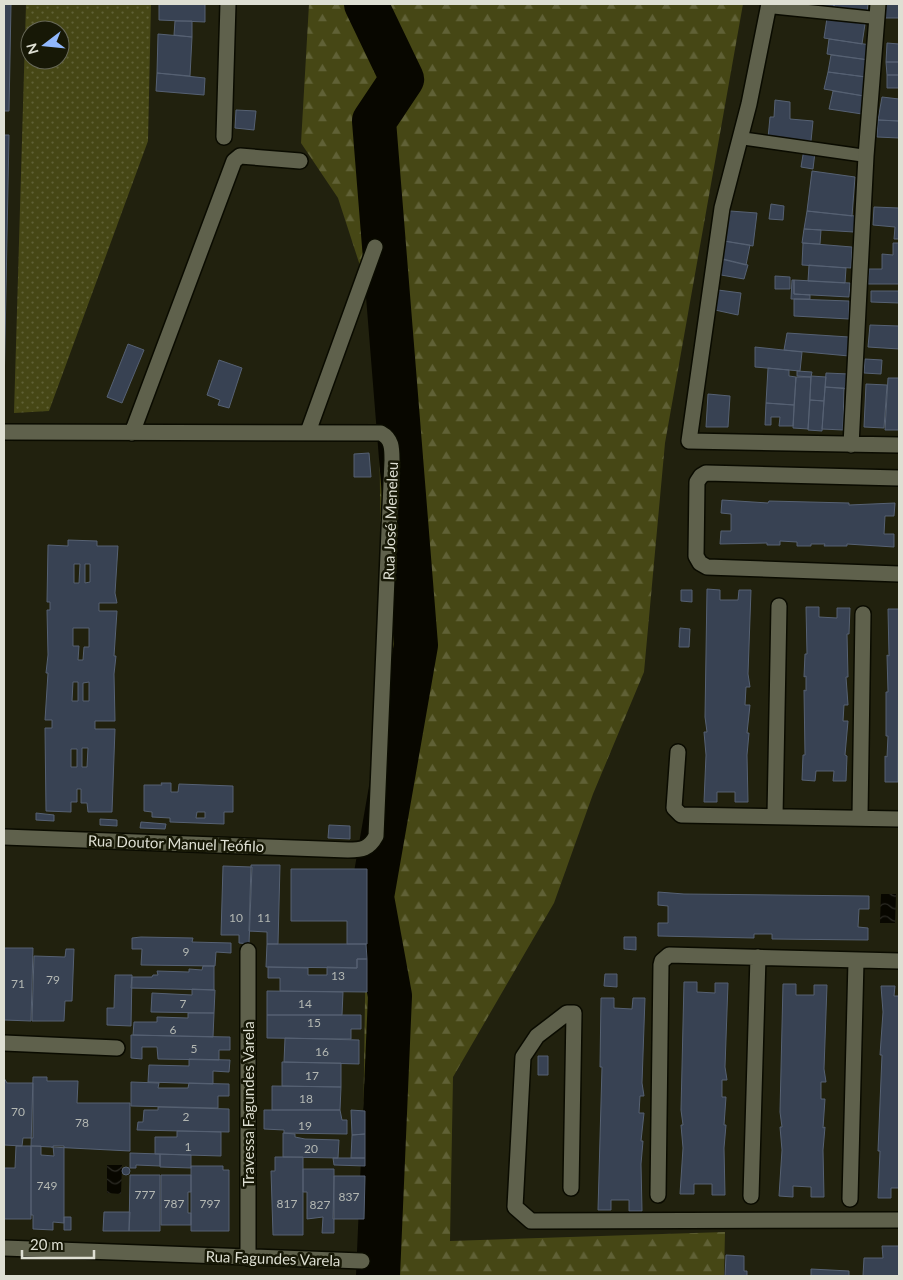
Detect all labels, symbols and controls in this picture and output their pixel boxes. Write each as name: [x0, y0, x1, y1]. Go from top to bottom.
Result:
north arrow: [20, 20, 70, 70]
text: N: [22, 41, 42, 56]
street label: Rua José Meneleu: [379, 461, 401, 581]
street label: Rua Doutor Manuel Teófilo: [88, 831, 264, 855]
house number: 10: [229, 910, 243, 925]
house number: 11: [257, 910, 271, 925]
house number: 9: [183, 944, 190, 959]
house number: 13: [331, 968, 345, 983]
house number: 79: [46, 972, 60, 987]
house number: 71: [11, 976, 25, 991]
house number: 7: [180, 996, 187, 1011]
house number: 14: [298, 996, 312, 1011]
house number: 15: [307, 1015, 321, 1030]
street label: Travessa Fagundes Varela: [239, 1021, 257, 1187]
house number: 6: [170, 1022, 177, 1037]
house number: 5: [191, 1041, 198, 1056]
house number: 16: [315, 1044, 329, 1059]
house number: 17: [305, 1068, 319, 1083]
house number: 18: [299, 1091, 313, 1106]
house number: 70: [11, 1104, 25, 1119]
house number: 2: [183, 1109, 190, 1124]
house number: 78: [75, 1115, 89, 1130]
house number: 19: [298, 1118, 312, 1133]
house number: 1: [185, 1139, 192, 1154]
house number: 20: [304, 1141, 318, 1156]
house number: 749: [37, 1178, 57, 1193]
house number: 777: [135, 1187, 155, 1202]
house number: 837: [339, 1189, 359, 1204]
house number: 787: [164, 1196, 184, 1211]
house number: 797: [200, 1196, 220, 1211]
house number: 817: [277, 1196, 297, 1211]
house number: 827: [310, 1197, 330, 1212]
scale bar: [22, 1228, 95, 1260]
text: 20 m: [30, 1235, 64, 1253]
street label: Rua Fagundes Varela: [205, 1247, 341, 1269]

